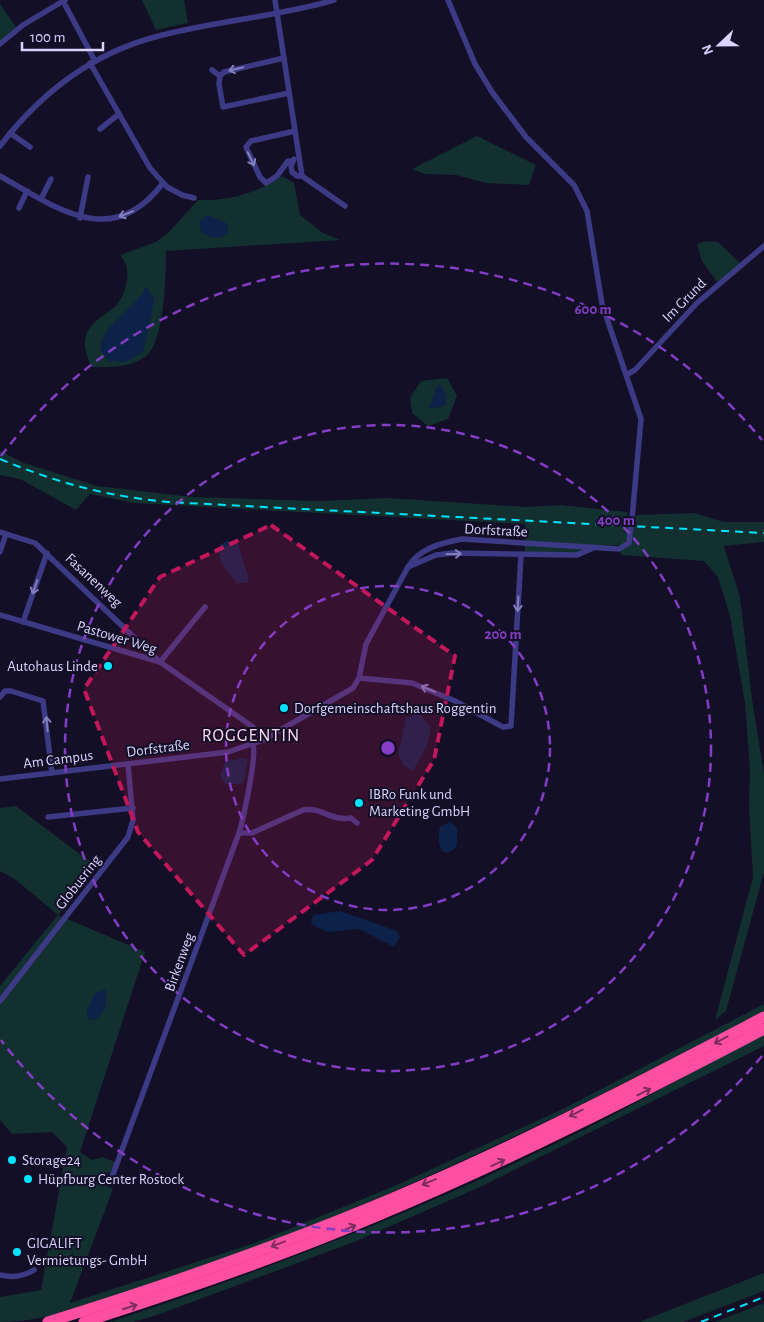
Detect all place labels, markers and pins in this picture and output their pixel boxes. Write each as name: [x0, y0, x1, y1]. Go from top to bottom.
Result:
place label: Autohaus Linde: [7, 659, 98, 674]
marker: Autohaus Linde: [102, 660, 114, 672]
place label: Dorfgemeinschaftshaus Roggentin: [294, 701, 496, 716]
marker: Dorfgemeinschaftshaus Roggentin: [278, 702, 290, 714]
centre of rings: [379, 739, 397, 757]
place label: IBRo Funk und Marketing GmbH: [369, 787, 470, 819]
marker: IBRo Funk und Marketing GmbH: [353, 797, 365, 809]
place label: Storage24: [22, 1153, 81, 1168]
marker: Storage24: [6, 1154, 18, 1166]
place label: Hüpfburg Center Rostock: [38, 1172, 184, 1187]
marker: Hüpfburg Center Rostock: [22, 1173, 34, 1185]
place label: GIGALIFT Vermietungs- GmbH: [27, 1236, 147, 1268]
marker: GIGALIFT Vermietungs- GmbH: [11, 1246, 23, 1258]

